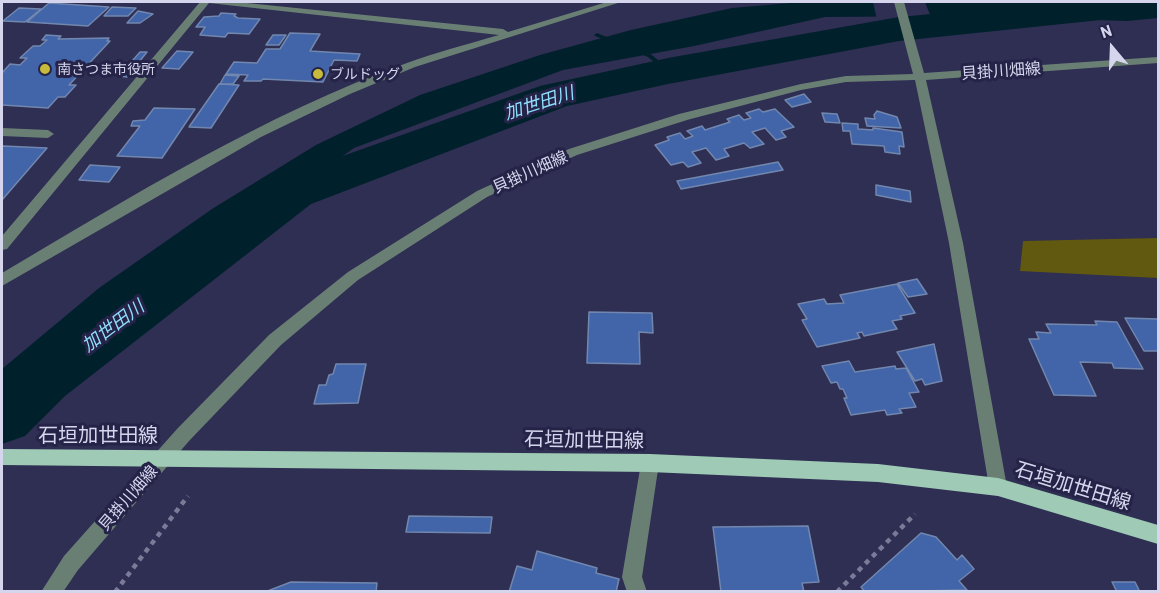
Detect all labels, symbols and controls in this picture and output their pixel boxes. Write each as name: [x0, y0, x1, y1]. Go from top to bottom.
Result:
north arrow: [1082, 18, 1142, 78]
text: N: [1098, 20, 1114, 41]
street label: 貝掛川畑線: [960, 59, 1042, 83]
place label: 南さつま市役所: [57, 61, 155, 77]
marker: 南さつま市役所: [38, 62, 52, 76]
place label: ブルドッグ: [330, 66, 400, 82]
marker: ブルドッグ: [311, 67, 325, 81]
water label: 加世田川: [501, 82, 577, 124]
street label: 貝掛川畑線: [490, 147, 570, 197]
water label: 加世田川: [78, 296, 148, 356]
street label: 石垣加世田線: [38, 423, 158, 447]
street label: 石垣加世田線: [524, 427, 644, 453]
street label: 石垣加世田線: [1012, 457, 1134, 515]
street label: 貝掛川畑線: [95, 462, 161, 534]

